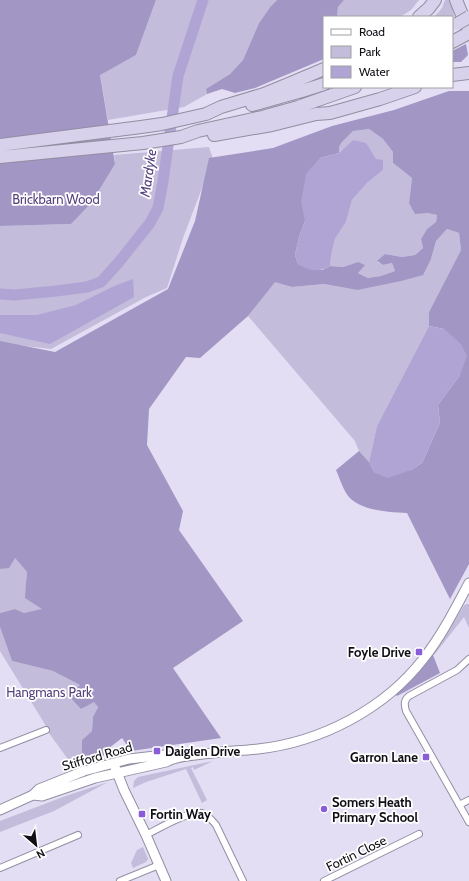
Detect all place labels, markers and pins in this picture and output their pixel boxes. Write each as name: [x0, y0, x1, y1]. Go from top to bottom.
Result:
place label: Foyle Drive: [348, 644, 411, 660]
marker: Foyle Drive: [414, 647, 424, 657]
place label: Daiglen Drive: [165, 743, 240, 759]
marker: Daiglen Drive: [152, 746, 162, 756]
place label: Garron Lane: [350, 749, 418, 765]
marker: Garron Lane: [421, 752, 431, 762]
place label: Somers Heath Primary School: [332, 794, 418, 825]
marker: Somers Heath Primary School: [319, 804, 329, 814]
place label: Fortin Way: [150, 806, 211, 822]
marker: Fortin Way: [137, 809, 147, 819]

